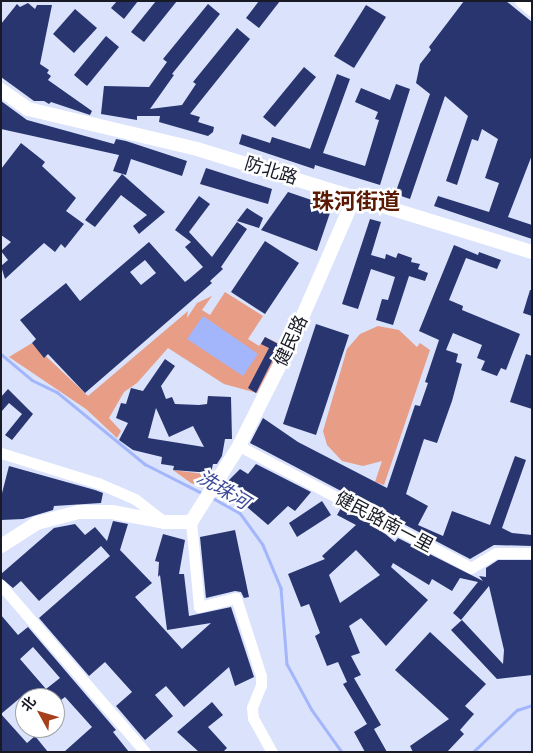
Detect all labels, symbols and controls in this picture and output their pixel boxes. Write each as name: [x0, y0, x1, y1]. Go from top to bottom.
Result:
street label: 防北路: [242, 153, 300, 189]
district label: 珠河街道: [312, 189, 400, 215]
street label: 健民路: [270, 312, 312, 370]
water label: 洗珠河: [193, 466, 253, 514]
street label: 健民路南一里: [331, 487, 437, 557]
north arrow: [15, 688, 65, 738]
text: 北: [18, 693, 40, 715]

